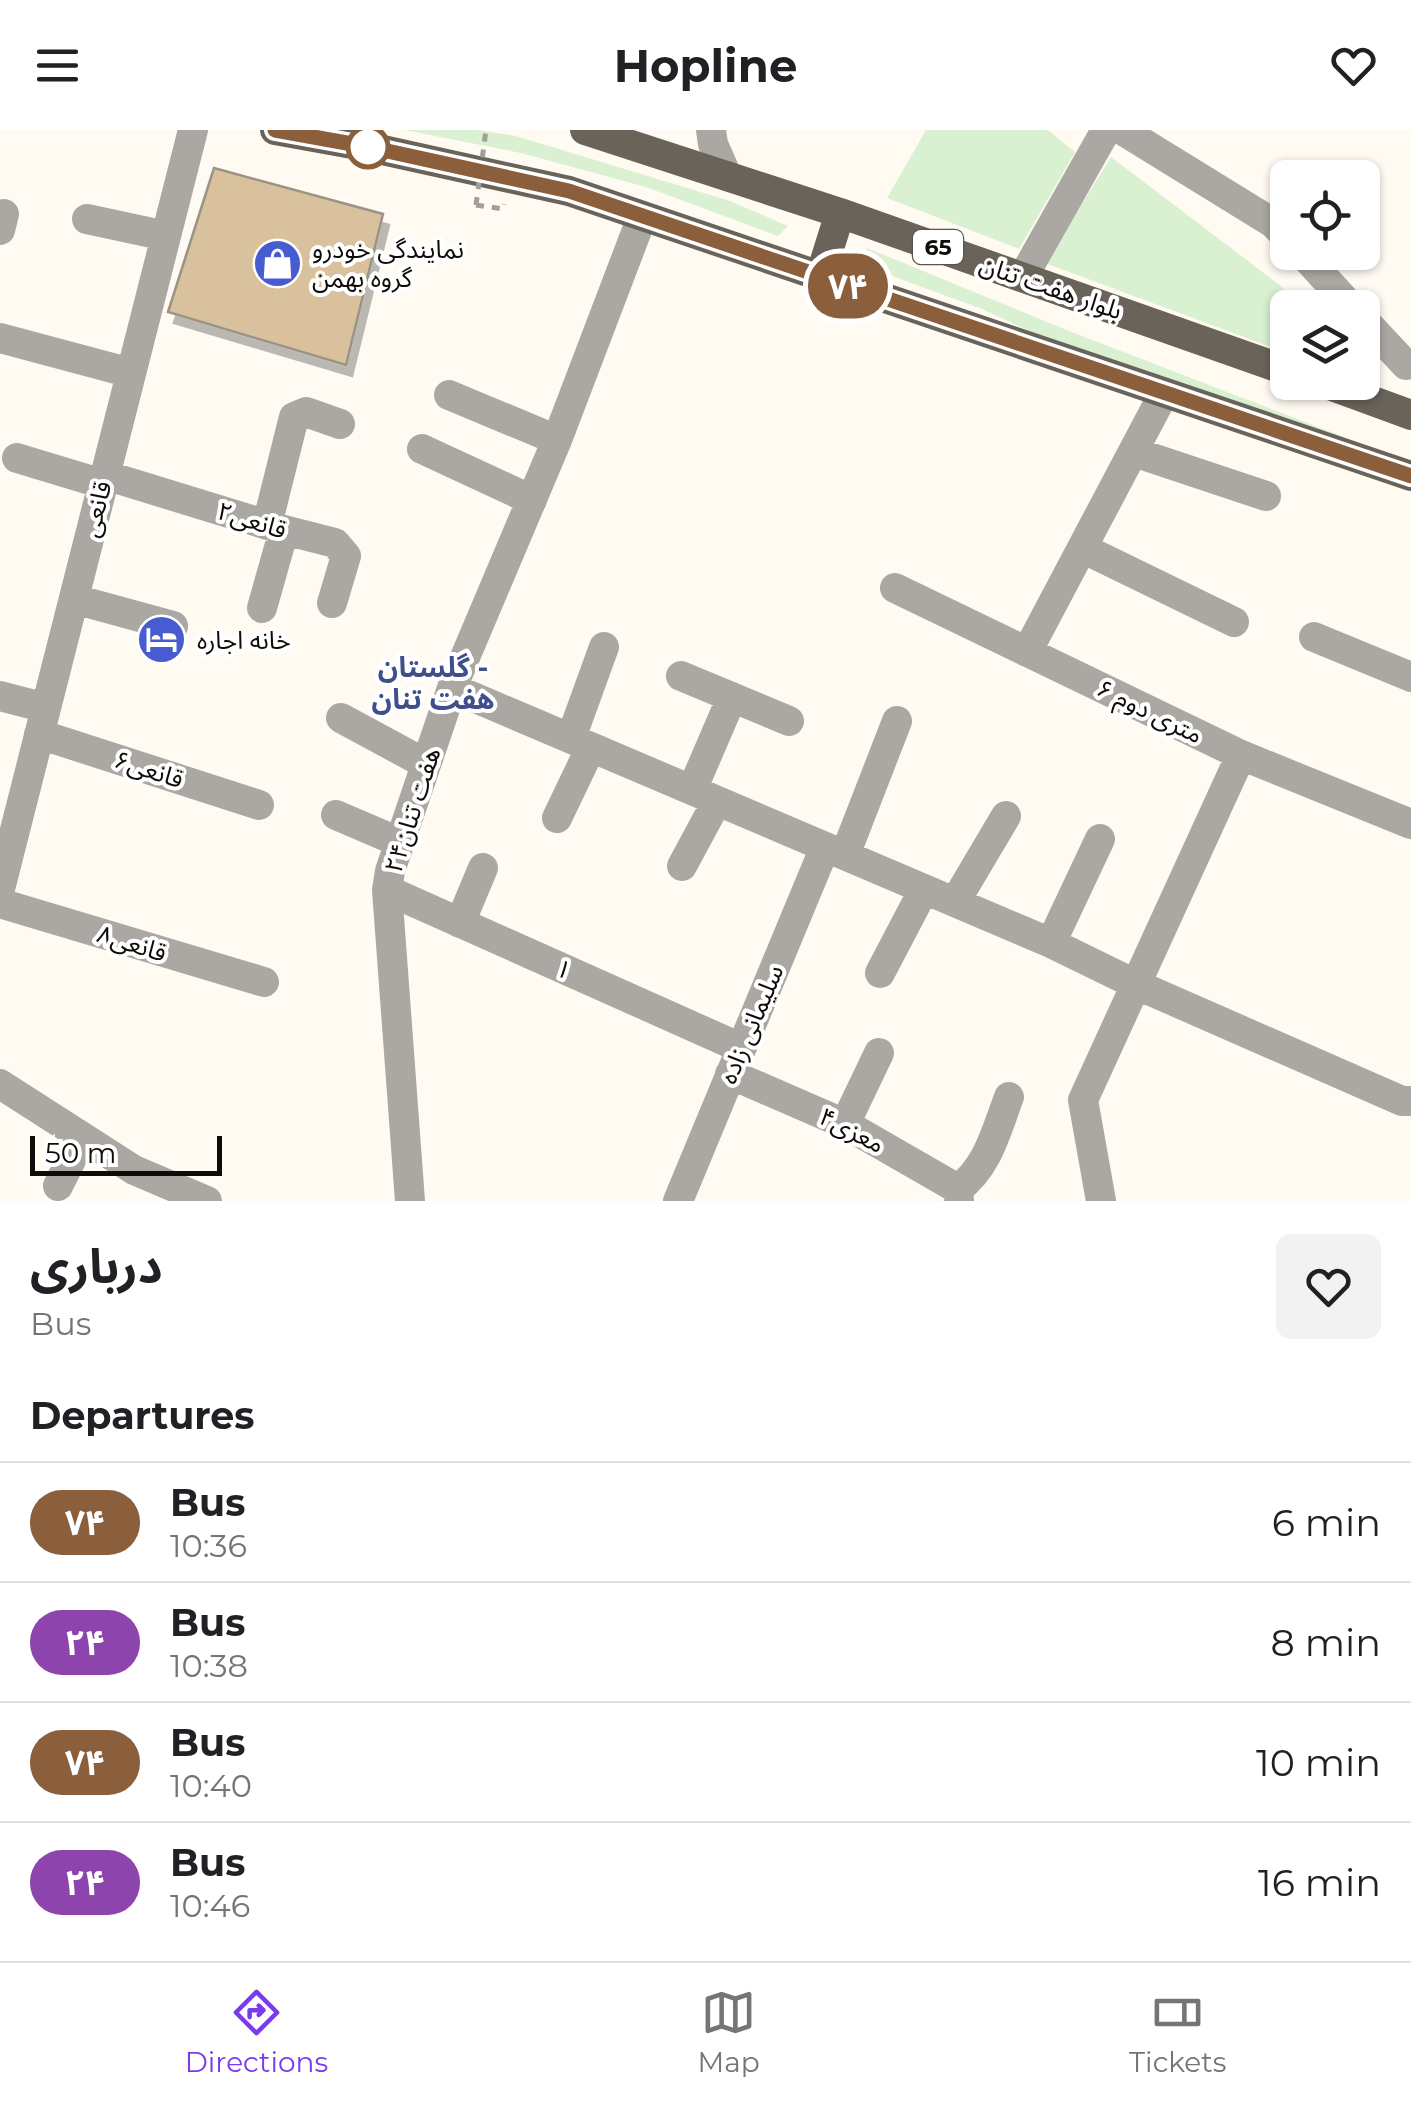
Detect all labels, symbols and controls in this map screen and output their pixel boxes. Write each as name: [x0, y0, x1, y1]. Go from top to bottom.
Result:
icon: menu: [30, 38, 85, 93]
text: Hopline: [614, 38, 797, 93]
icon: heart: [1326, 38, 1381, 93]
unlabelled marker: [347, 126, 389, 168]
map controls: [1270, 160, 1380, 400]
button: locate: [1270, 160, 1380, 270]
road number: 65: [913, 230, 963, 264]
place label: نمایندگی خودرو گروه بهمن: [312, 234, 464, 293]
shop icon: نمایندگی خودرو گروه بهمن: [251, 237, 303, 289]
street label: بلوار هفت تنان: [976, 249, 1126, 325]
line badge: ۷۴: [803, 254, 893, 318]
text: ۷۴: [828, 265, 868, 308]
button: layers: [1270, 290, 1380, 400]
street label: قانعی: [75, 478, 117, 540]
street label: ۲قانعی: [214, 495, 290, 545]
hotel icon: خانه اجاره: [136, 614, 188, 666]
place label: خانه اجاره: [197, 625, 291, 655]
district label: گلستان - هفت تنان: [371, 650, 495, 716]
street label: ۶ متری دوم: [1090, 673, 1208, 754]
street label: ۶قانعی: [111, 744, 187, 794]
street label: هفت تنان۲۴: [378, 744, 446, 876]
street label: ۸قانعی: [94, 918, 170, 968]
street label: ۱: [551, 952, 577, 986]
street label: سلیمانی زاده: [713, 960, 789, 1088]
street label: ۴معزی: [814, 1101, 890, 1159]
scale bar: [30, 1131, 222, 1176]
text: 50 m: [45, 1136, 116, 1170]
button: heart: [1276, 1234, 1381, 1339]
text: درباری: [30, 1237, 163, 1295]
text: Bus: [30, 1304, 91, 1343]
text: Departures: [30, 1392, 254, 1439]
text: Bus: [170, 1479, 245, 1526]
text: 6 min: [1272, 1499, 1381, 1546]
text: ۷۴: [65, 1501, 105, 1544]
text: 10:36: [170, 1526, 247, 1565]
text: Bus: [170, 1599, 245, 1646]
text: 8 min: [1271, 1619, 1381, 1666]
text: ۲۴: [65, 1621, 105, 1664]
text: 10:38: [170, 1646, 248, 1685]
text: Bus: [170, 1719, 245, 1766]
text: 10 min: [1256, 1739, 1381, 1786]
text: ۷۴: [65, 1741, 105, 1784]
text: 10:40: [170, 1766, 252, 1805]
text: Bus: [170, 1839, 245, 1886]
text: 16 min: [1258, 1859, 1381, 1906]
text: ۲۴: [65, 1861, 105, 1904]
text: 10:46: [170, 1886, 250, 1925]
tab: Directions: [185, 1985, 328, 2079]
tab: Map: [697, 1985, 760, 2079]
tab: Tickets: [1129, 1985, 1226, 2079]

